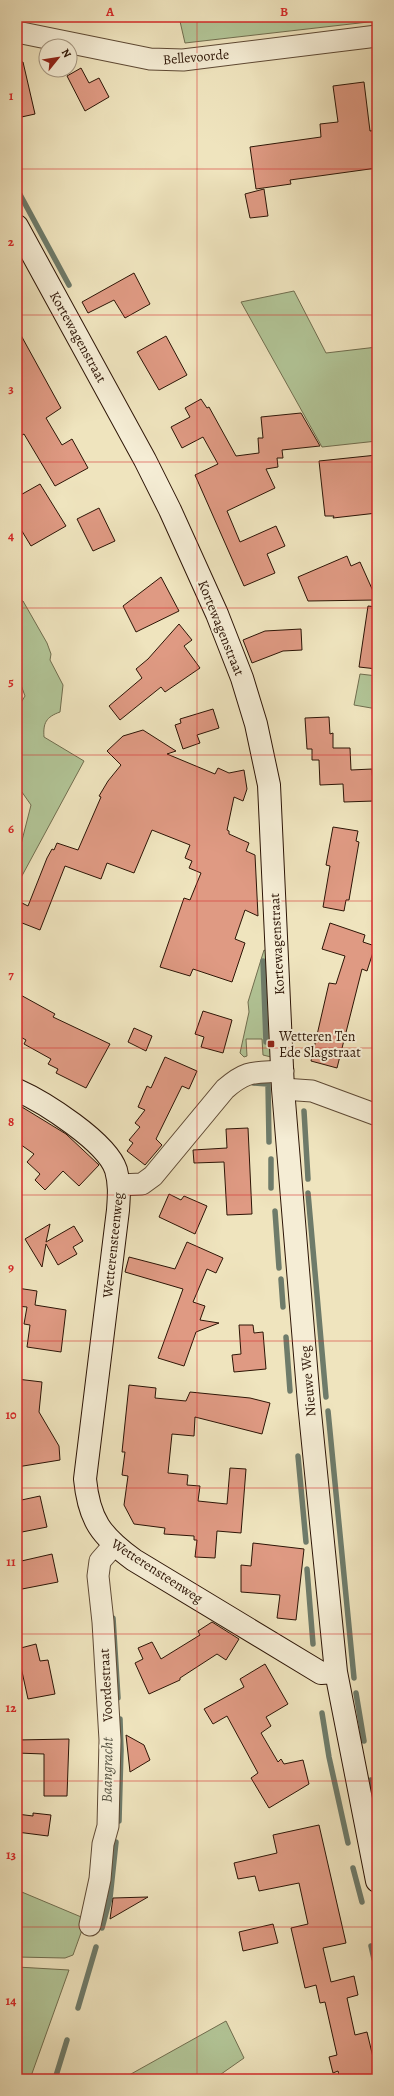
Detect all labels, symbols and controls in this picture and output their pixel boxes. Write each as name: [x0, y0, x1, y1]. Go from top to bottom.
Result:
text: A: [105, 3, 115, 20]
text: B: [280, 3, 288, 20]
north arrow: [38, 38, 78, 78]
street label: Bellevoorde: [162, 45, 230, 69]
text: N: [58, 46, 75, 60]
text: 1: [9, 87, 14, 104]
text: 2: [8, 233, 15, 250]
street label: Kortewagenstraat: [45, 288, 111, 386]
text: 3: [8, 380, 14, 397]
text: 4: [8, 527, 14, 544]
street label: Kortewagenstraat: [193, 577, 249, 679]
text: 5: [8, 673, 14, 690]
text: 6: [8, 820, 14, 837]
street label: Kortewagenstraat: [265, 892, 289, 995]
text: 7: [8, 966, 14, 983]
place label: Wetteren Ten Ede Slagstraat: [278, 1027, 361, 1062]
marker: Wetteren Ten Ede Slagstraat: [266, 1039, 276, 1049]
text: 8: [8, 1113, 14, 1130]
street label: Wetterensteenweg: [98, 1191, 128, 1300]
text: 9: [8, 1259, 14, 1276]
street label: Nieuwe Weg: [295, 1345, 321, 1417]
text: 10: [5, 1406, 17, 1423]
street label: Wetterensteenweg: [107, 1534, 207, 1608]
text: 11: [6, 1553, 16, 1570]
street label: Voordestraat: [95, 1647, 117, 1723]
text: 12: [6, 1699, 17, 1716]
water label: Baangracht: [96, 1737, 118, 1803]
text: 13: [6, 1846, 17, 1863]
text: 14: [6, 1992, 16, 2009]

